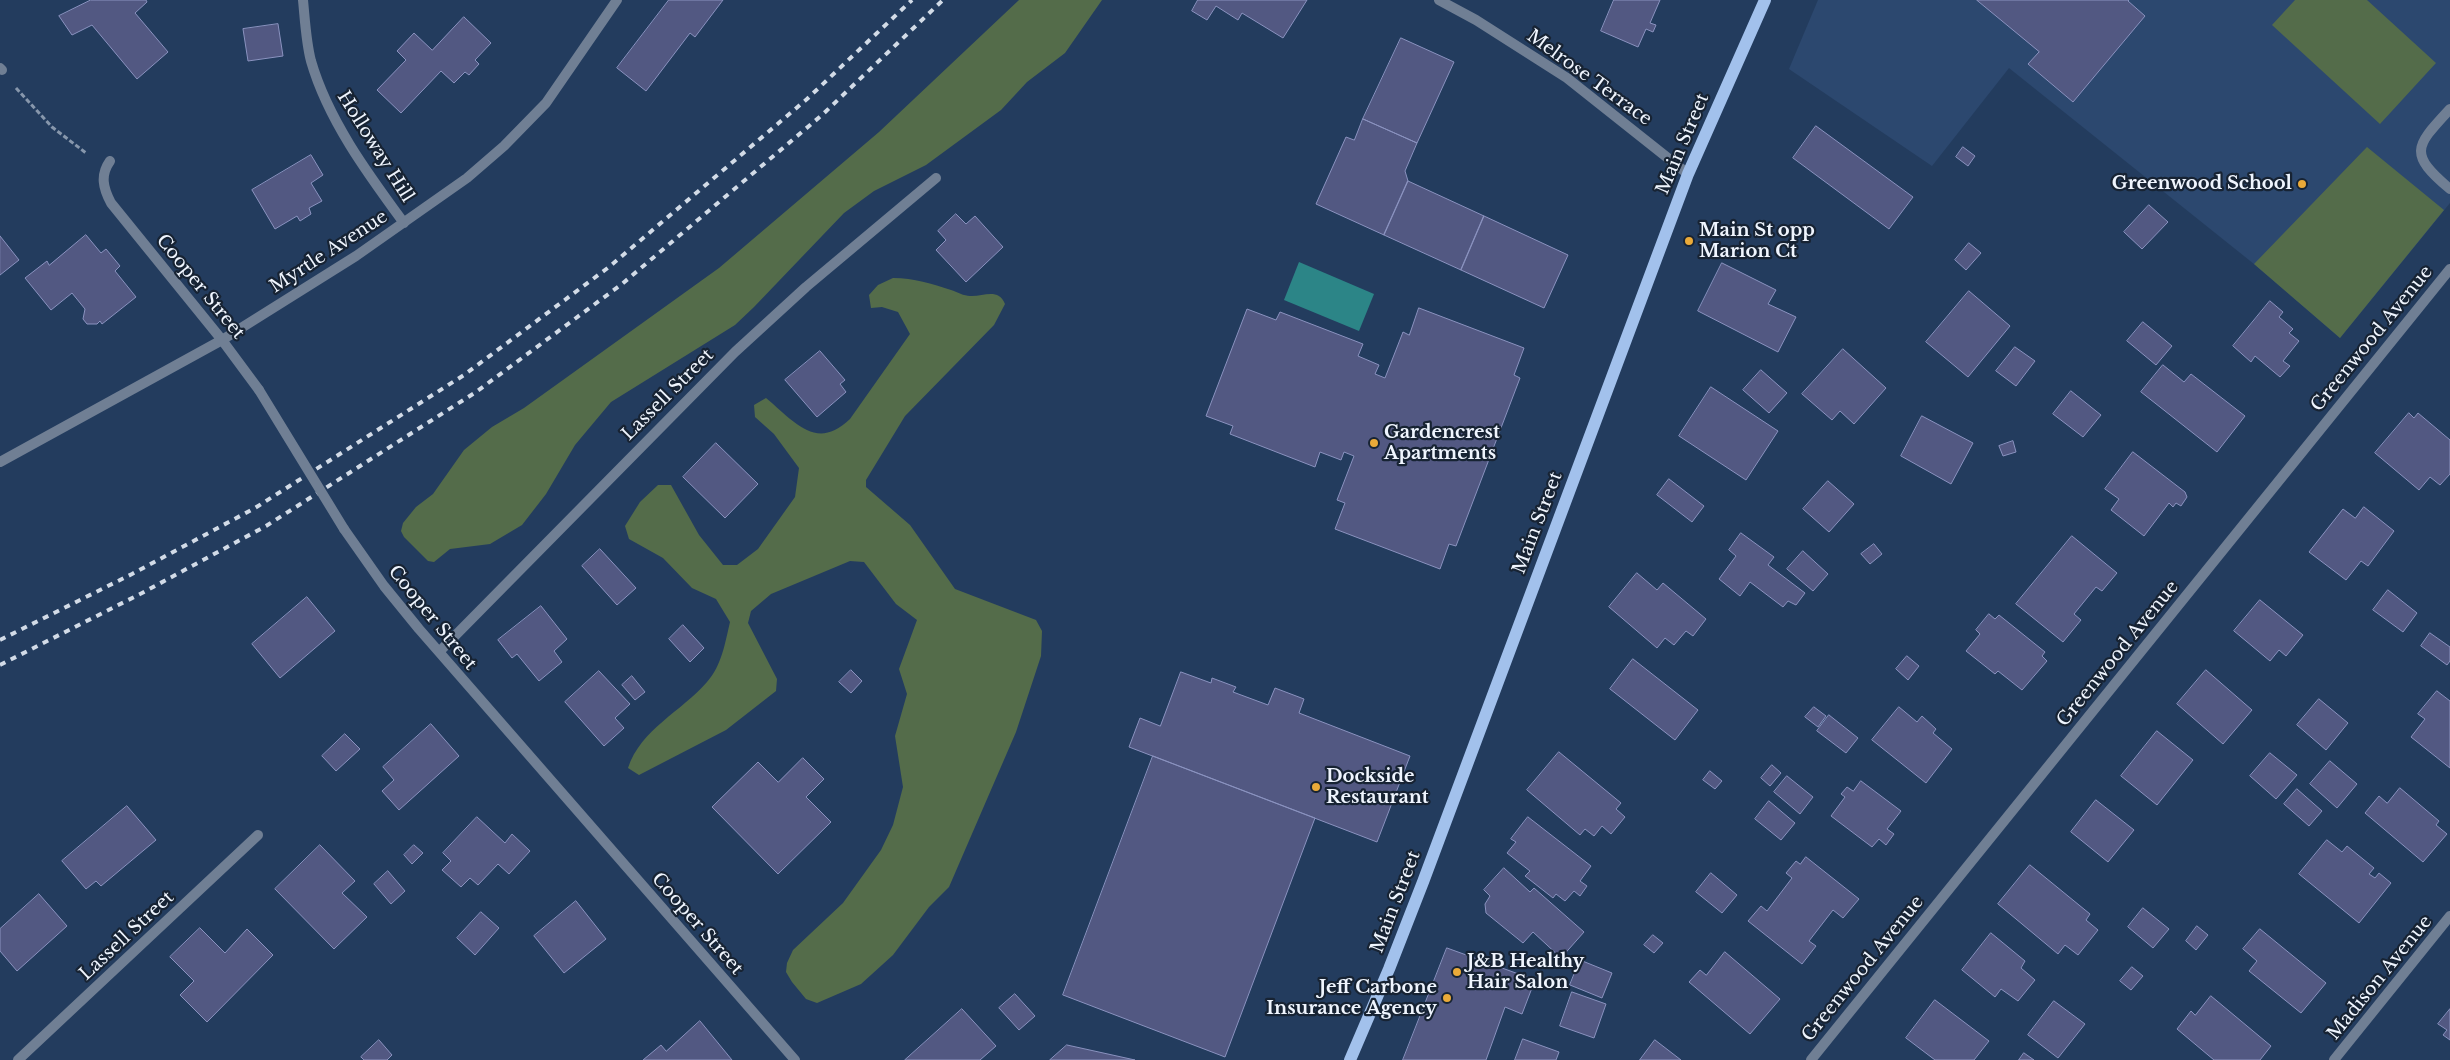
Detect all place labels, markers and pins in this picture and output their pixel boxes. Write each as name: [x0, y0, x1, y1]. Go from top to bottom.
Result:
place label: Greenwood School: [2112, 173, 2292, 195]
marker: Greenwood School: [2296, 178, 2308, 190]
place label: Main St opp Marion Ct: [1699, 220, 1815, 262]
marker: Main St opp Marion Ct: [1683, 235, 1695, 247]
place label: Gardencrest Apartments: [1384, 422, 1500, 464]
marker: Gardencrest Apartments: [1368, 437, 1380, 449]
place label: Dockside Restaurant: [1326, 766, 1429, 809]
marker: Dockside Restaurant: [1310, 781, 1322, 793]
place label: J&B Healthy Hair Salon: [1467, 951, 1584, 994]
marker: J&B Healthy Hair Salon: [1451, 966, 1463, 978]
place label: Jeff Carbone Insurance Agency: [1266, 977, 1437, 1020]
marker: Jeff Carbone Insurance Agency: [1441, 992, 1453, 1004]

